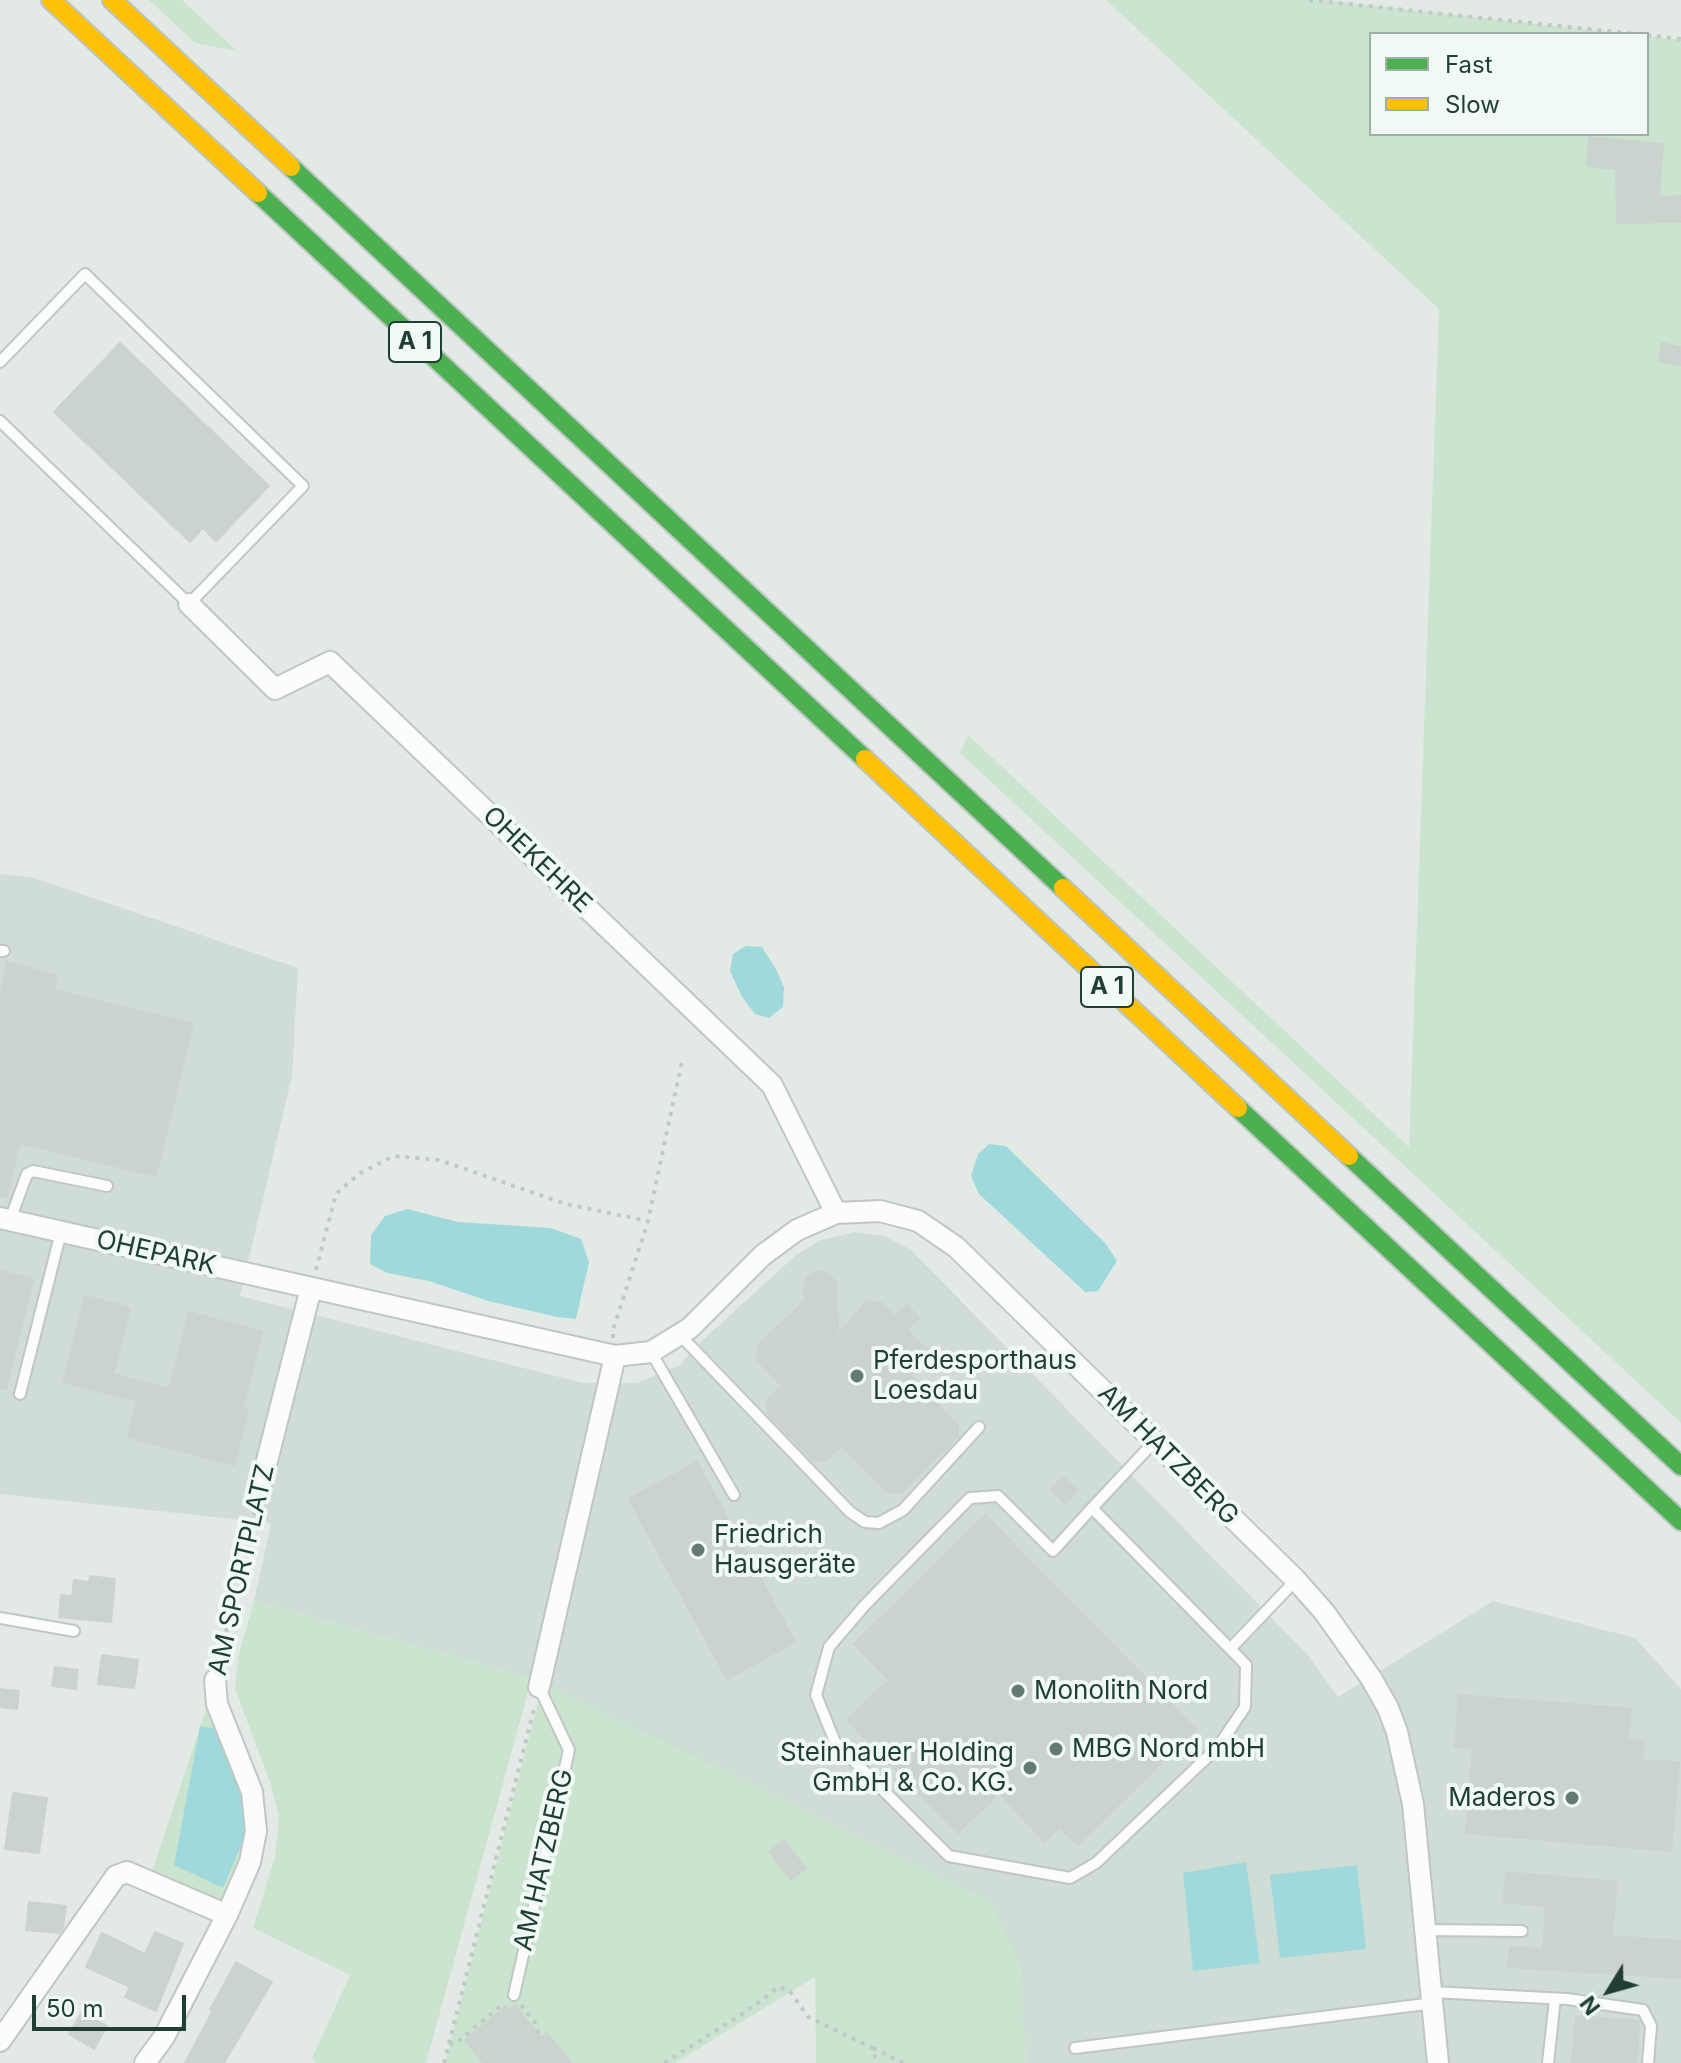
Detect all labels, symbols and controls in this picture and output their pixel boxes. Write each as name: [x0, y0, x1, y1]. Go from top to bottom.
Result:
legend: [1369, 32, 1649, 136]
text: Fast: [1445, 50, 1493, 79]
text: Slow: [1445, 90, 1500, 119]
road number: A 1: [389, 322, 441, 362]
street label: OHEKEHRE: [476, 800, 598, 920]
road number: A 1: [1081, 967, 1133, 1007]
street label: OHEPARK: [93, 1224, 219, 1282]
place label: Pferdesporthaus Loesdau: [873, 1345, 1077, 1406]
marker: Pferdesporthaus Loesdau: [848, 1367, 866, 1385]
street label: AM HATZBERG: [1091, 1378, 1245, 1532]
street label: AM SPORTPLATZ: [203, 1461, 281, 1679]
place label: Friedrich Hausgeräte: [714, 1519, 856, 1580]
marker: Friedrich Hausgeräte: [689, 1541, 707, 1559]
place label: Monolith Nord: [1034, 1675, 1208, 1707]
marker: Monolith Nord: [1009, 1682, 1027, 1700]
place label: MBG Nord mbH: [1072, 1733, 1265, 1765]
place label: Steinhauer Holding GmbH & Co. KG.: [780, 1737, 1014, 1798]
marker: MBG Nord mbH: [1047, 1740, 1065, 1758]
marker: Steinhauer Holding GmbH & Co. KG.: [1021, 1759, 1039, 1777]
street label: AM HATZBERG: [508, 1766, 580, 1954]
place label: Maderos: [1448, 1782, 1556, 1814]
marker: Maderos: [1563, 1789, 1581, 1807]
north arrow: [1569, 1951, 1649, 2031]
scale bar: [36, 1979, 190, 2029]
text: N: [1574, 1991, 1605, 2020]
text: 50 m: [46, 1994, 104, 2023]

